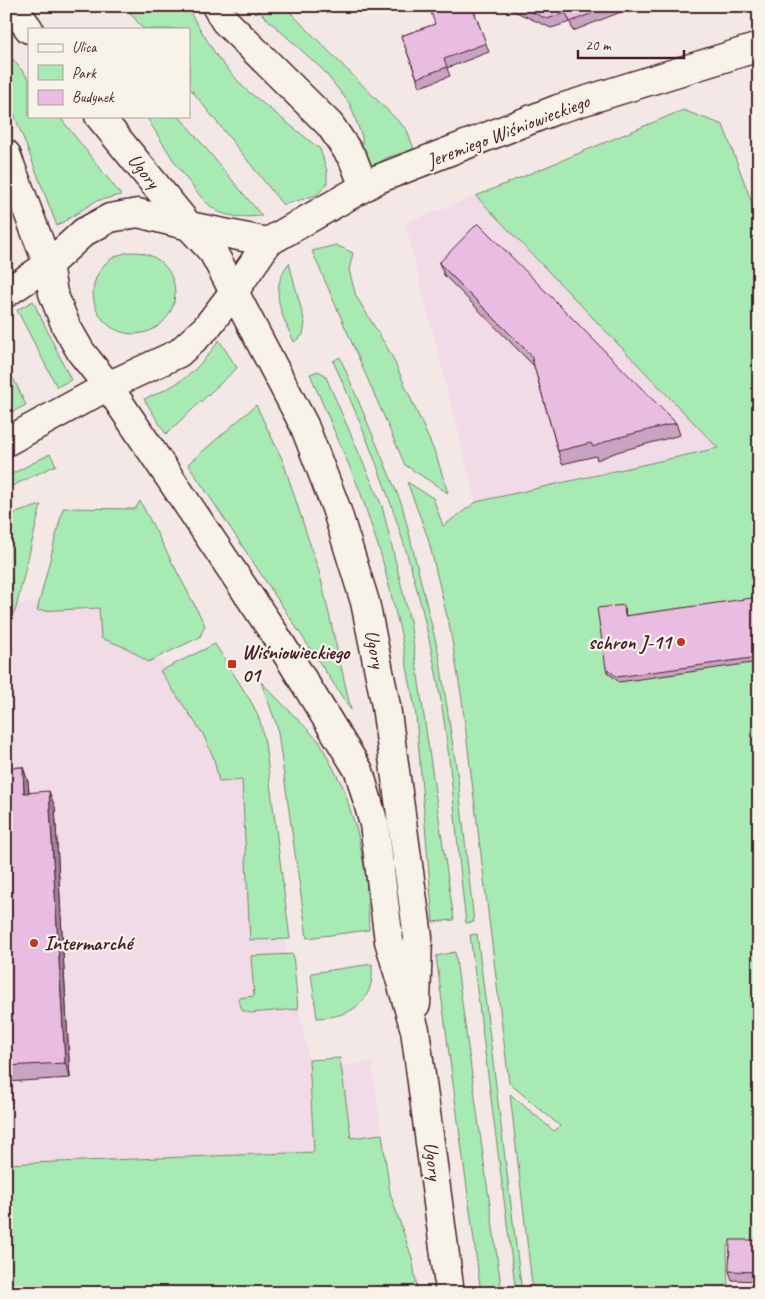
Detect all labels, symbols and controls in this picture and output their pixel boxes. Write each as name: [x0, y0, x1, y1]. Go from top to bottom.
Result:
legend: [28, 28, 190, 118]
scale bar: [578, 28, 684, 60]
text: 20 m: [585, 36, 612, 55]
text: Ulica: [72, 38, 97, 57]
text: Park: [72, 64, 97, 83]
text: Budynek: [72, 88, 115, 107]
street label: Jeremiego Wiśniowieckiego: [422, 88, 594, 174]
street label: Ugory: [122, 148, 167, 195]
street label: Ugory: [359, 628, 391, 672]
place label: schron J-11: [588, 630, 673, 655]
marker: schron J-11: [675, 636, 687, 648]
place label: Wiśniowieckiego 01: [242, 640, 351, 688]
marker: Wiśniowieckiego 01: [226, 658, 238, 670]
place label: Intermarché: [44, 931, 136, 956]
marker: Intermarché: [28, 937, 40, 949]
street label: Ugory: [418, 1140, 448, 1184]

